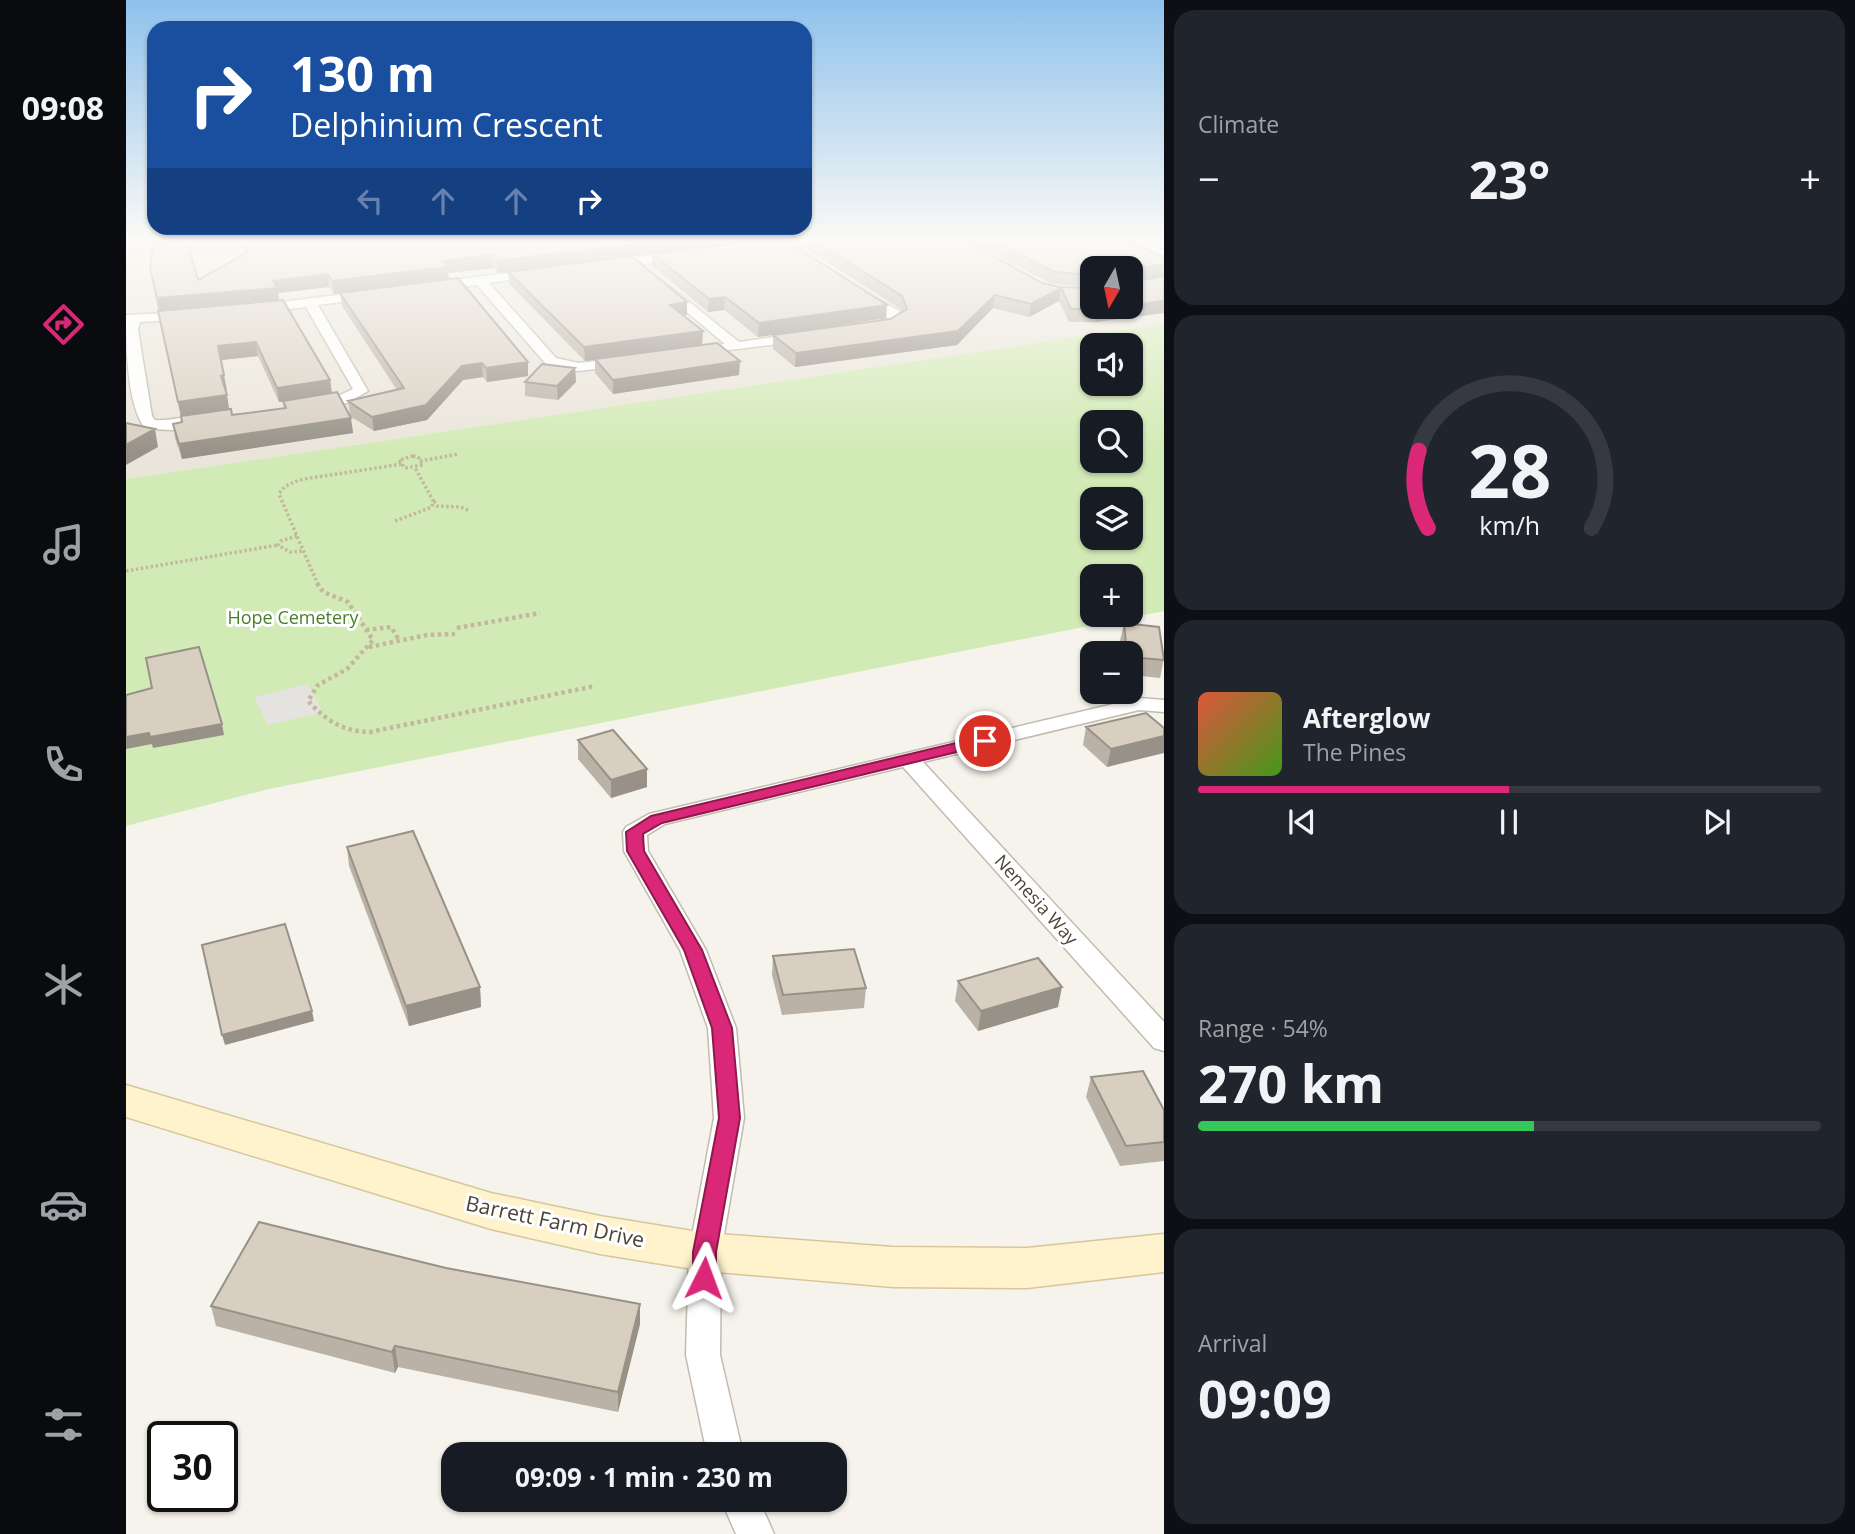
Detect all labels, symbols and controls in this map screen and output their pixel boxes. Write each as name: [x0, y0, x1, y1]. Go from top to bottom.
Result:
text: 130 m: [290, 40, 435, 106]
icon: right: [175, 49, 266, 140]
text: 09:08: [22, 86, 104, 129]
text: Delphinium Crescent: [290, 103, 603, 146]
text: Climate: [1198, 108, 1279, 140]
text: 23°: [1469, 143, 1550, 214]
text: −: [1198, 152, 1220, 204]
text: +: [1799, 152, 1821, 204]
icon: left: [351, 182, 389, 220]
icon: ahead: [424, 182, 462, 220]
icon: ahead: [497, 182, 535, 220]
icon: right: [570, 182, 608, 220]
north arrow: [1080, 256, 1143, 318]
map controls: [1080, 256, 1143, 704]
icon: directions: [39, 300, 88, 349]
button: sound: [1080, 333, 1143, 396]
button: search: [1080, 410, 1143, 473]
text: 28: [1468, 421, 1551, 520]
button: layers: [1080, 487, 1143, 550]
text: km/h: [1479, 508, 1540, 542]
icon: music: [39, 520, 88, 569]
button: +: [1080, 564, 1143, 627]
park label: Hope Cemetery: [227, 605, 359, 629]
button: −: [1080, 641, 1143, 704]
text: Afterglow: [1303, 700, 1430, 736]
pin: [955, 711, 1015, 771]
icon: arrive: [966, 722, 1004, 760]
text: The Pines: [1303, 736, 1406, 768]
icon: phone: [39, 740, 88, 789]
icon: previous: [1283, 803, 1321, 841]
icon: pause: [1490, 803, 1528, 841]
icon: next: [1698, 803, 1736, 841]
street label: Nemesia Way: [990, 849, 1084, 950]
icon: climate: [39, 960, 88, 1009]
text: Range · 54%: [1198, 1012, 1328, 1044]
text: 270 km: [1198, 1047, 1384, 1118]
icon: car: [39, 1180, 88, 1229]
street label: Barrett Farm Drive: [463, 1188, 647, 1254]
position arrow: [667, 1241, 741, 1315]
text: Arrival: [1198, 1327, 1267, 1359]
text: 09:09: [1198, 1362, 1332, 1433]
icon: filters: [39, 1400, 88, 1449]
speed limit sign: 30: [147, 1421, 238, 1512]
text: 09:09 · 1 min · 230 m: [515, 1459, 773, 1495]

